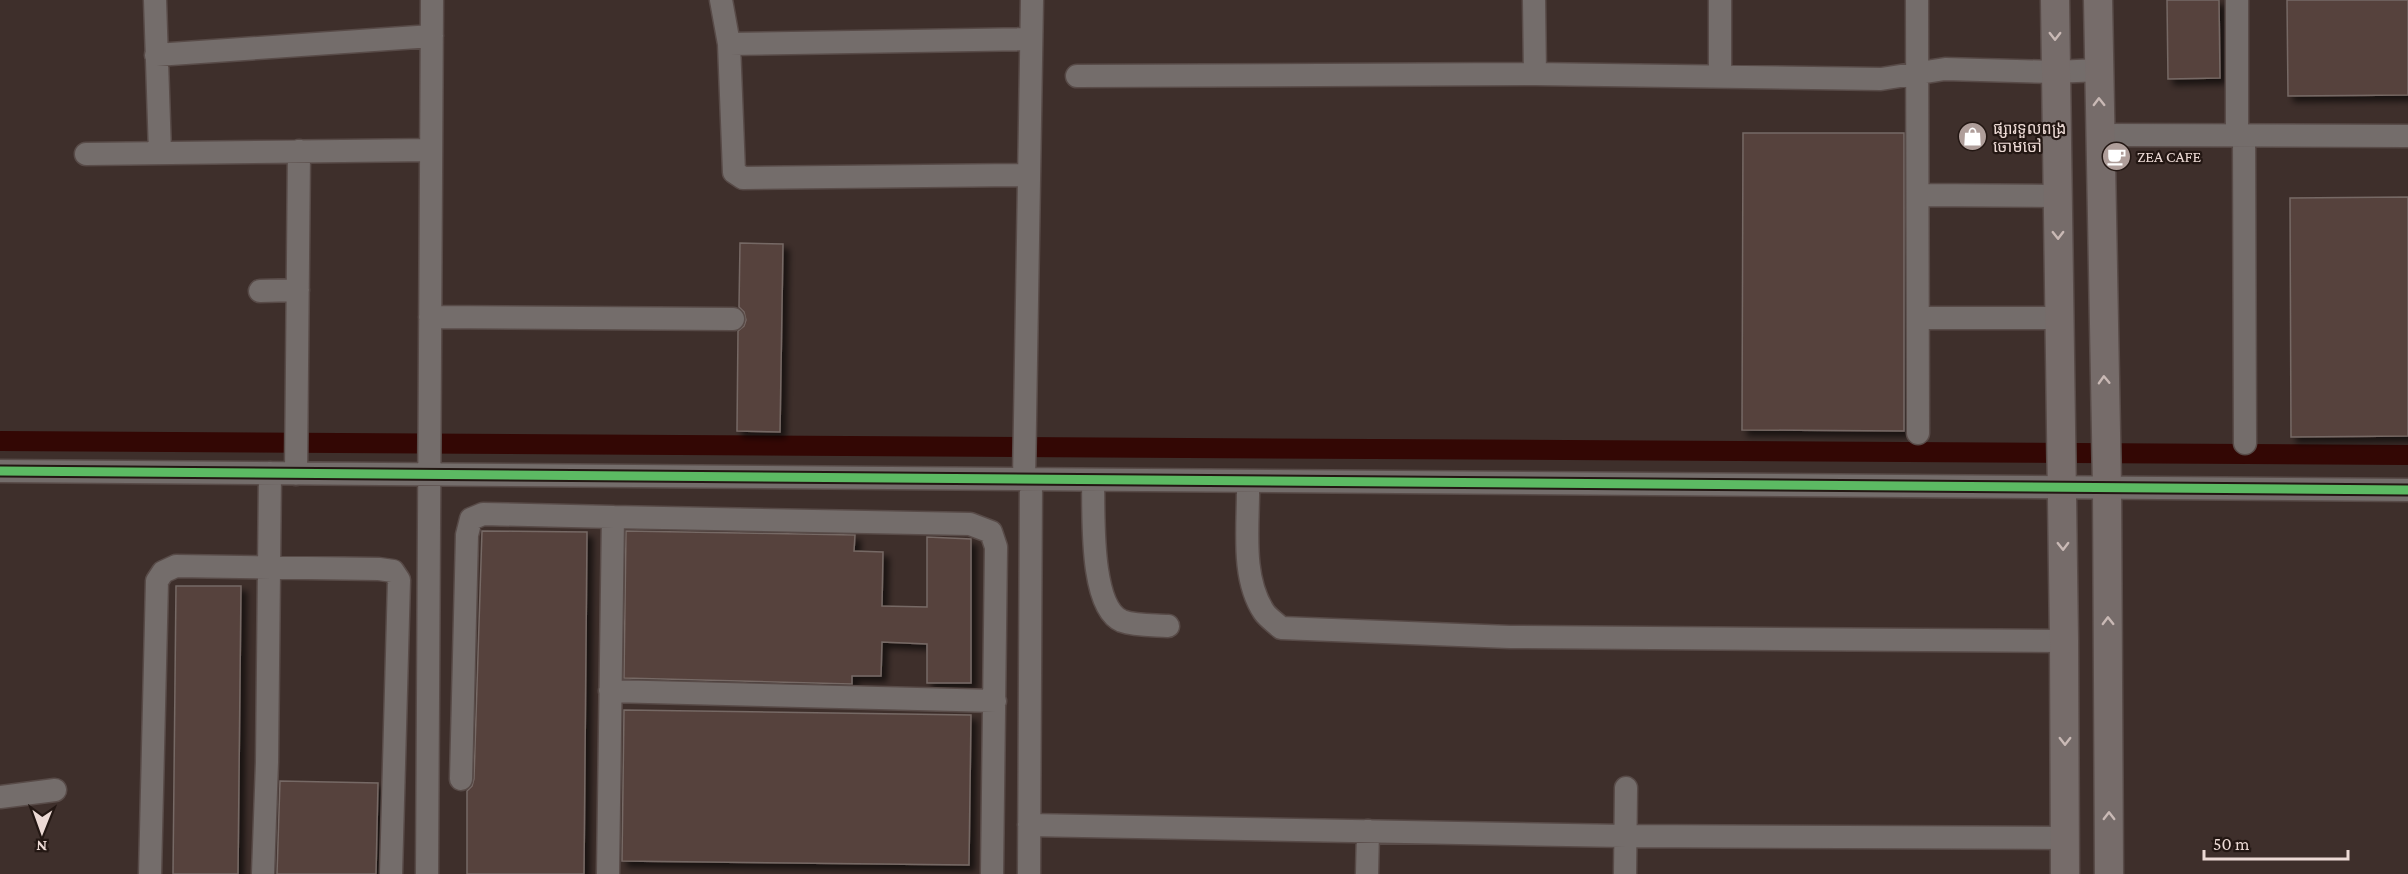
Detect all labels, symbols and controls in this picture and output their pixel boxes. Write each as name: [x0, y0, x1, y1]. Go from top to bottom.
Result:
one-way arrow: [2049, 31, 2061, 40]
one-way arrow: [2093, 98, 2105, 107]
place label: ផ្សារទួលពង្រ ចោមចៅ: [1993, 120, 2066, 155]
shop icon: ផ្សារទួលពង្រ ចោមចៅ: [1956, 121, 1988, 153]
cafe icon: ZEA CAFE: [2100, 140, 2132, 172]
place label: ZEA CAFE: [2137, 148, 2201, 165]
one-way arrow: [2051, 231, 2064, 240]
one-way arrow: [2098, 376, 2110, 385]
one-way arrow: [2057, 542, 2069, 551]
one-way arrow: [2102, 616, 2114, 625]
one-way arrow: [2059, 737, 2071, 746]
north arrow: [12, 802, 72, 862]
one-way arrow: [2103, 811, 2115, 820]
scale bar: [2204, 823, 2348, 861]
text: 50 m: [2213, 834, 2250, 854]
text: N: [36, 838, 47, 855]

